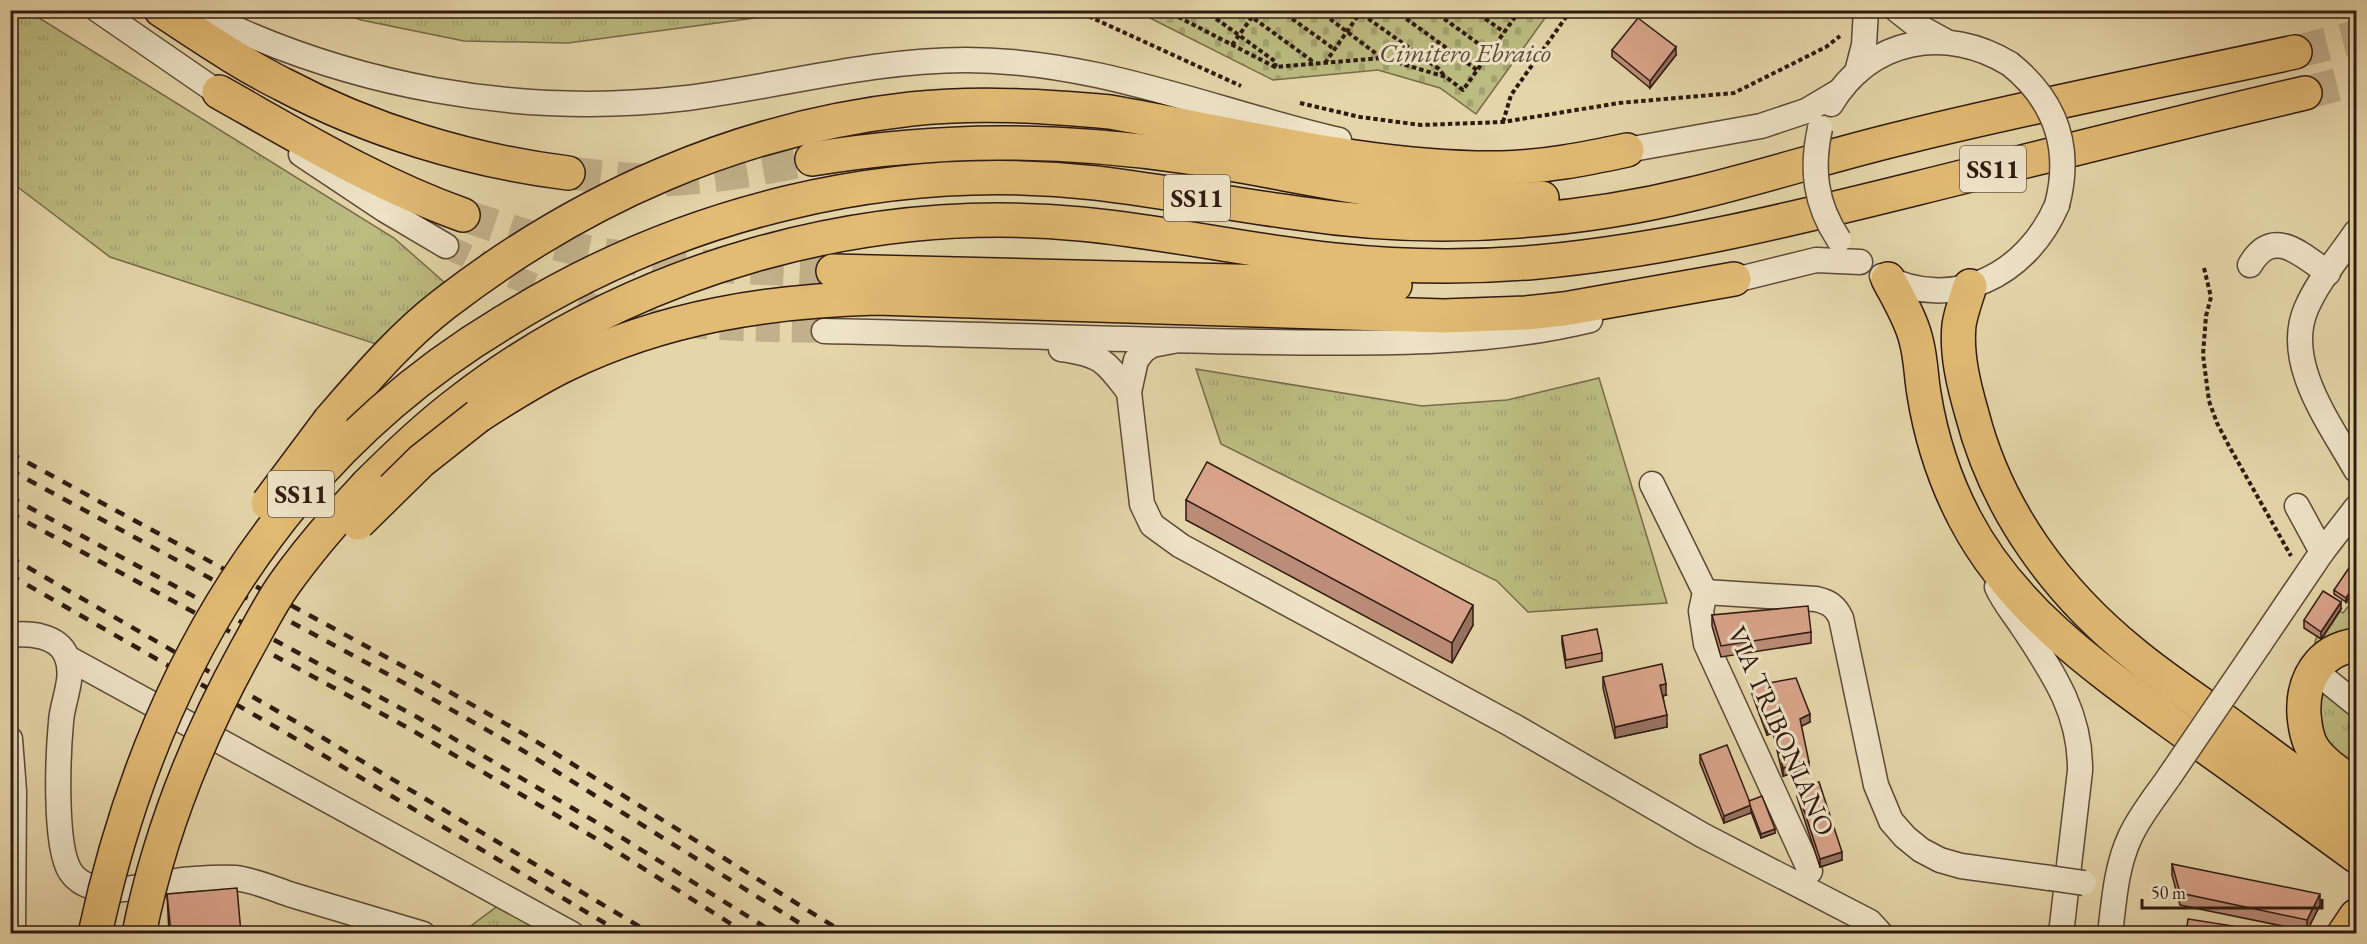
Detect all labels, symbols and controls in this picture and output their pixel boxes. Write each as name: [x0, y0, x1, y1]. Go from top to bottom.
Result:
park label: Cimitero Ebraico: [1379, 35, 1551, 70]
road number: SS11: [1960, 146, 2026, 192]
road number: SS11: [1164, 175, 1230, 221]
road number: SS11: [268, 471, 334, 517]
street label: VIA TRIBONIANO: [1720, 621, 1843, 841]
scale bar: [2142, 872, 2322, 910]
text: 50 m: [2151, 881, 2186, 904]

